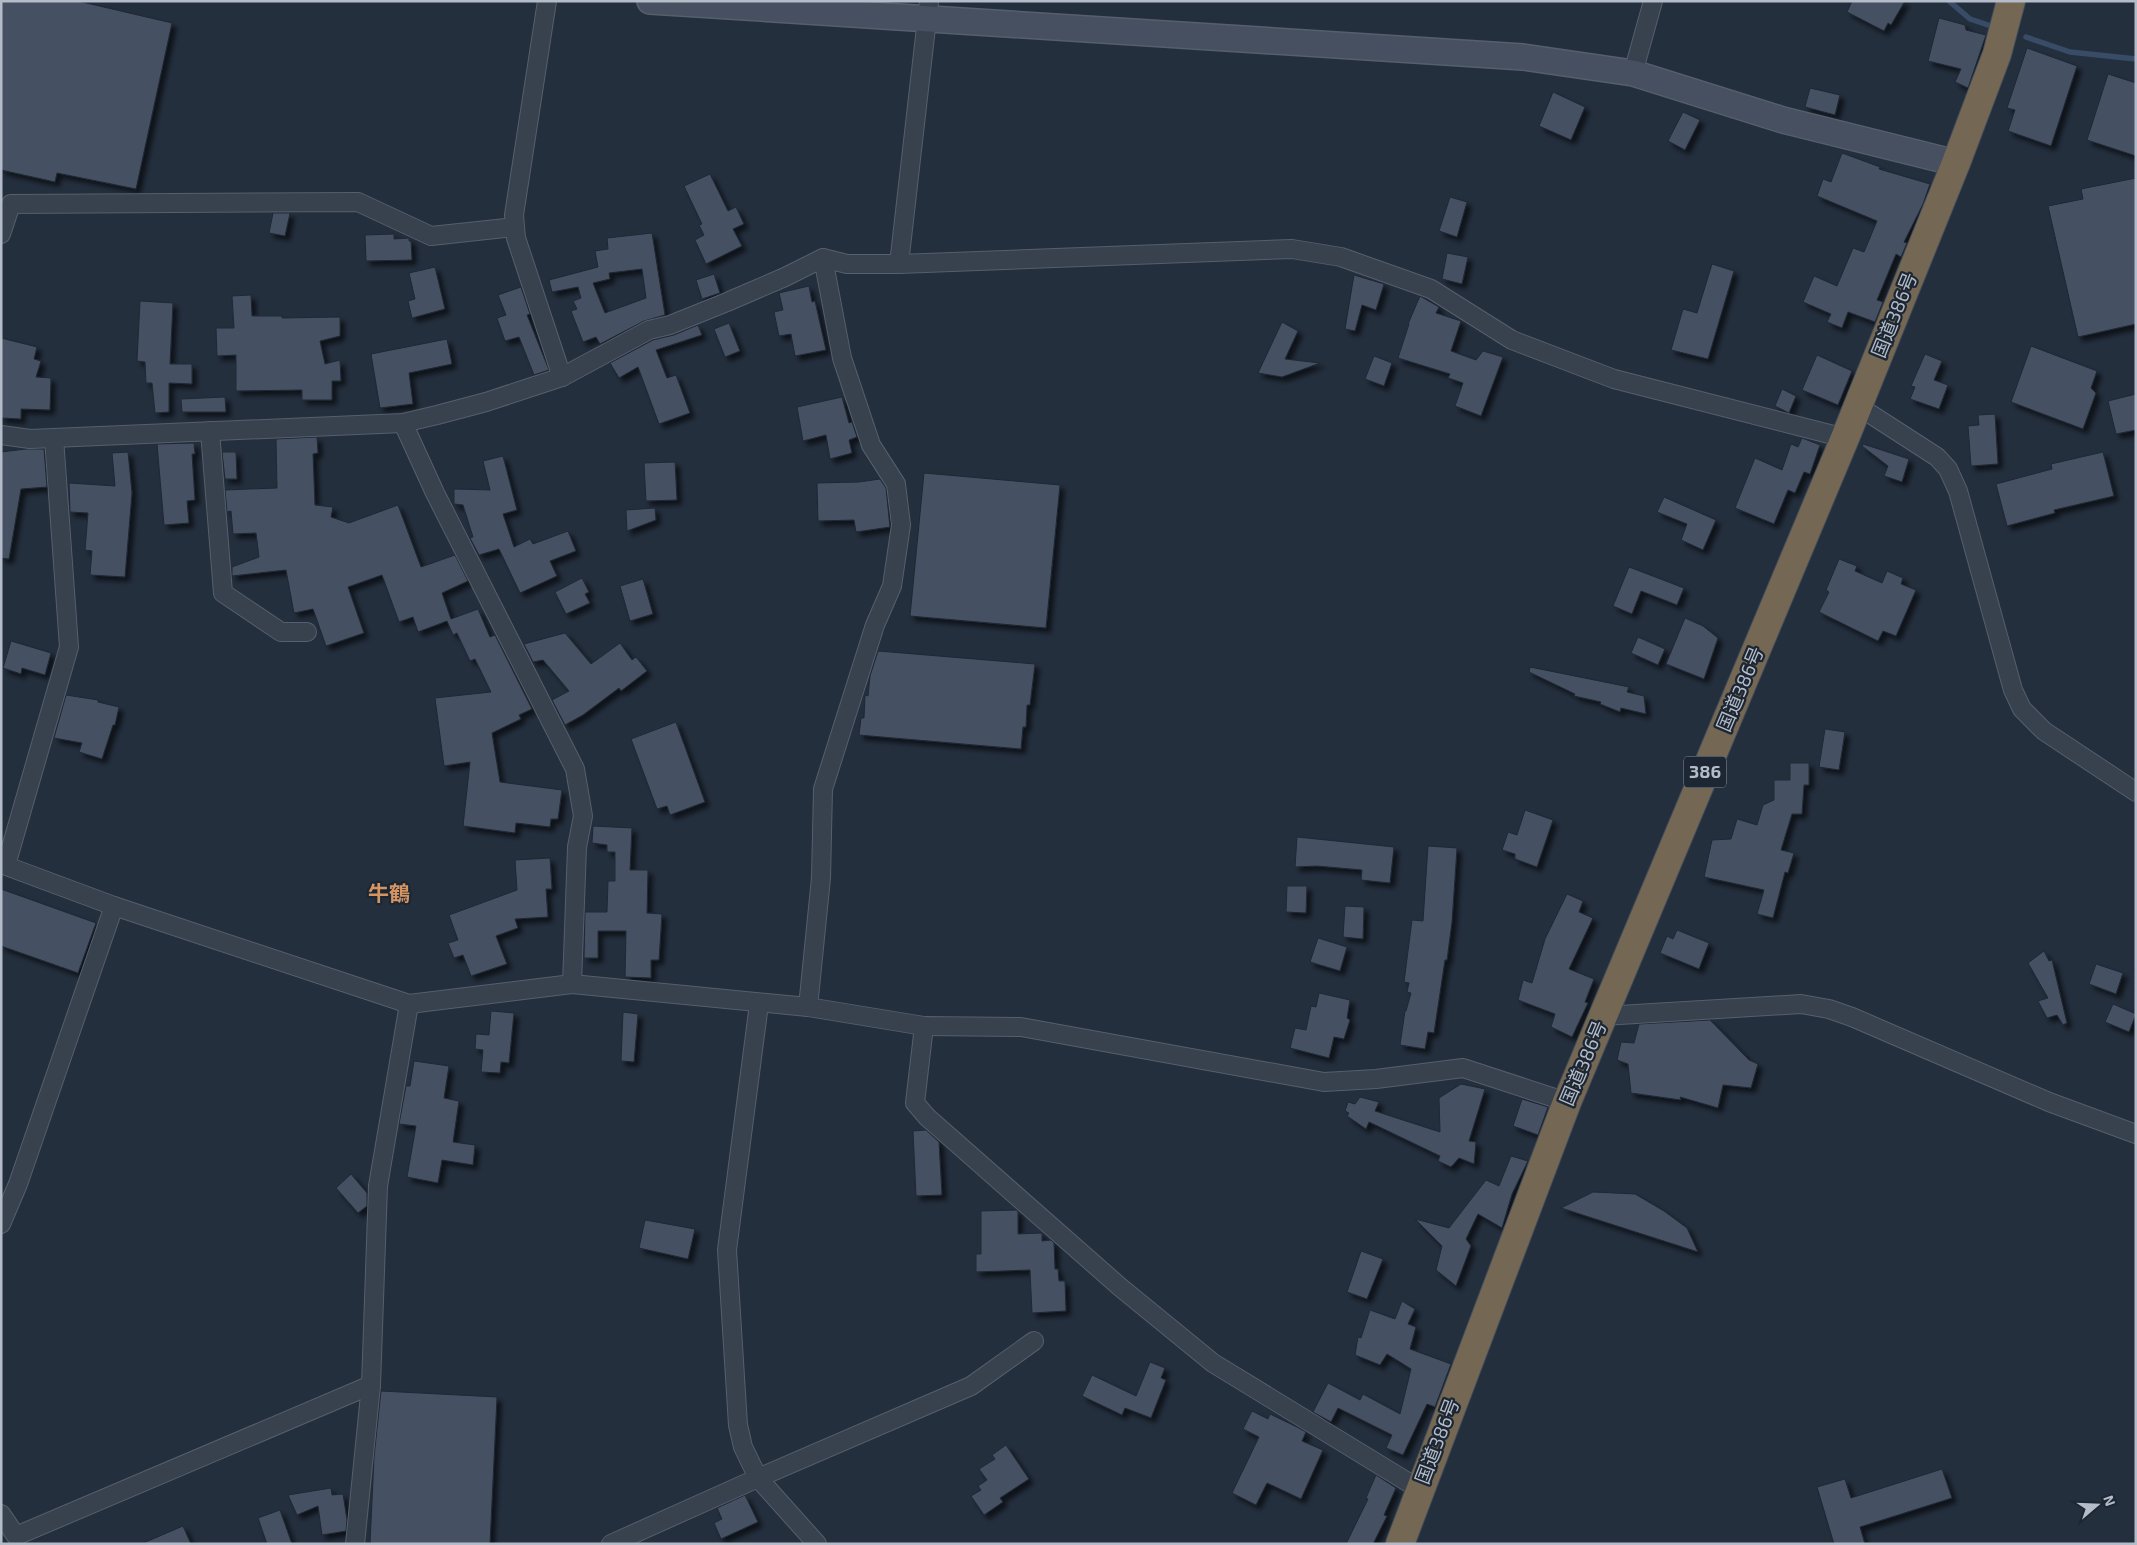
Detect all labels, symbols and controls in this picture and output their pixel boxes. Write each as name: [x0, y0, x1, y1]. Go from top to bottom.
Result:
street label: 国道386号: [1866, 269, 1921, 361]
street label: 国道386号: [1711, 643, 1768, 735]
road number: 386: [1684, 756, 1726, 788]
district label: 牛鶴: [368, 880, 410, 905]
street label: 国道386号: [1554, 1017, 1611, 1109]
street label: 国道386号: [1410, 1395, 1463, 1487]
north arrow: [2072, 1480, 2122, 1530]
text: N: [2100, 1493, 2119, 1508]

